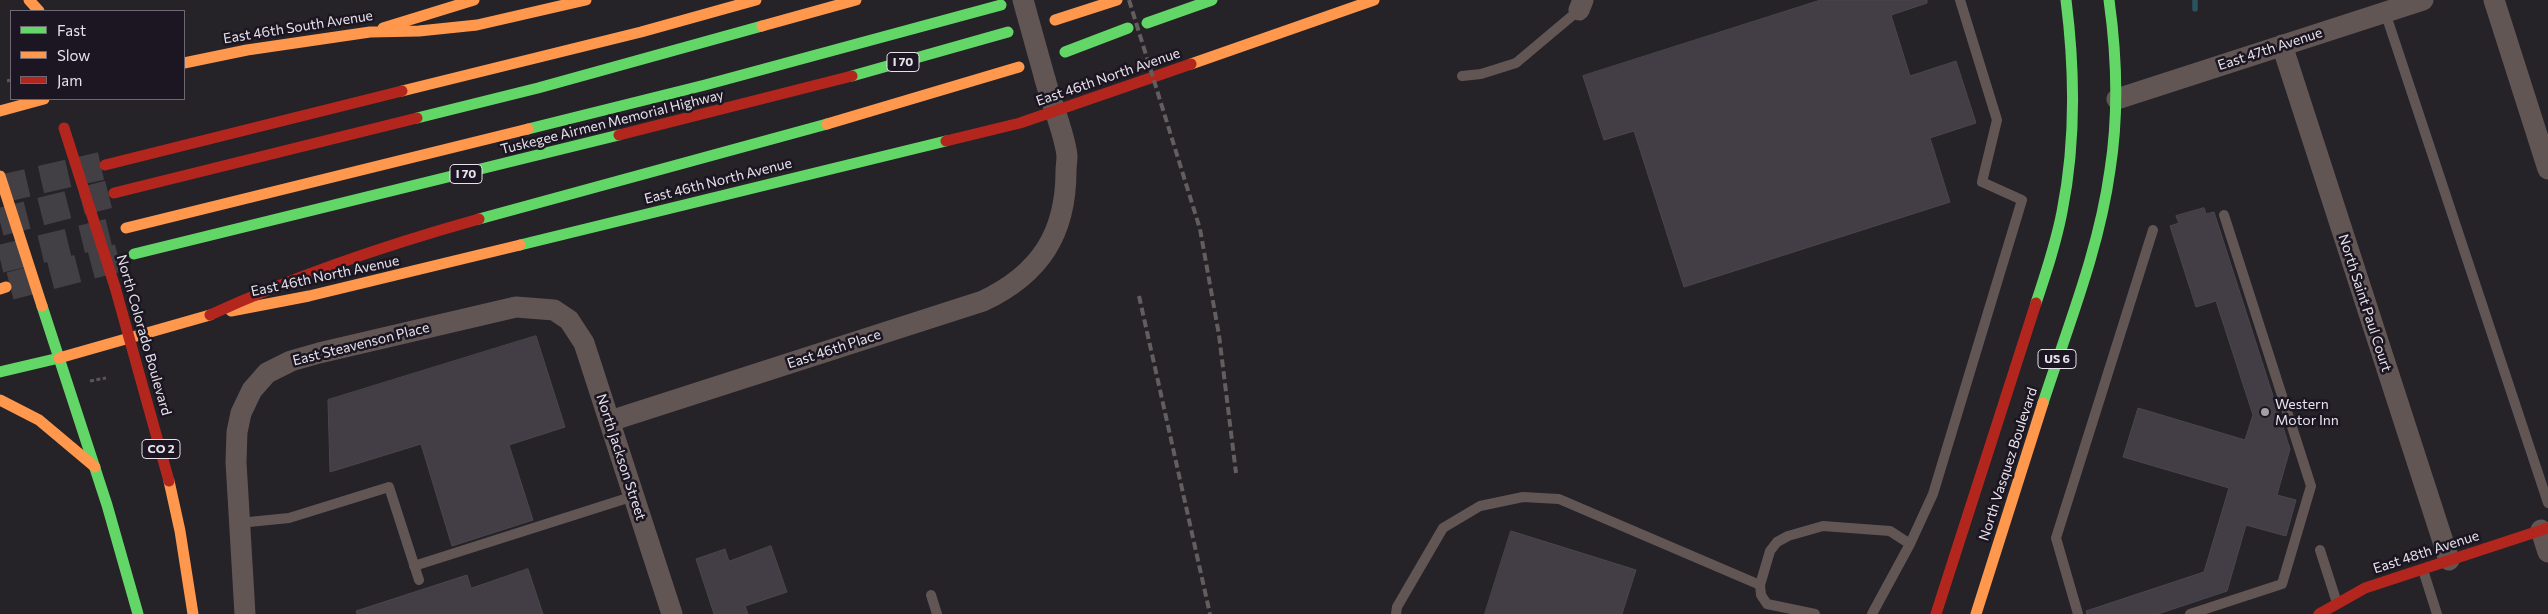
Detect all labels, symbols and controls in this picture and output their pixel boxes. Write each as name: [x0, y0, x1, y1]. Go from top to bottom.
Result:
street label: East 46th South Avenue: [222, 7, 374, 47]
legend: [10, 10, 185, 100]
text: Fast: [57, 21, 86, 39]
street label: East 47th Avenue: [2216, 24, 2324, 74]
street label: East 46th North Avenue: [1034, 44, 1182, 110]
text: Slow: [57, 46, 90, 64]
road number: I 70: [887, 52, 919, 72]
text: Jam: [57, 71, 82, 89]
street label: Tuskegee Airmen Memorial Highway: [498, 86, 726, 158]
street label: East 46th North Avenue: [643, 155, 793, 207]
road number: I 70: [450, 164, 482, 183]
street label: North Saint Paul Court: [2335, 232, 2395, 374]
street label: East 46th North Avenue: [249, 252, 401, 300]
street label: North Colorado Boulevard: [113, 253, 175, 417]
street label: East Steavenson Place: [291, 319, 431, 369]
street label: East 46th Place: [785, 326, 883, 372]
road number: US 6: [2038, 349, 2076, 368]
street label: North Vasquez Boulevard: [1975, 385, 2041, 543]
street label: North Jackson Street: [593, 392, 649, 522]
place label: Western Motor Inn: [2275, 396, 2339, 428]
marker: Western Motor Inn: [2259, 406, 2271, 418]
road number: CO 2: [142, 439, 180, 458]
street label: East 48th Avenue: [2371, 527, 2481, 577]

